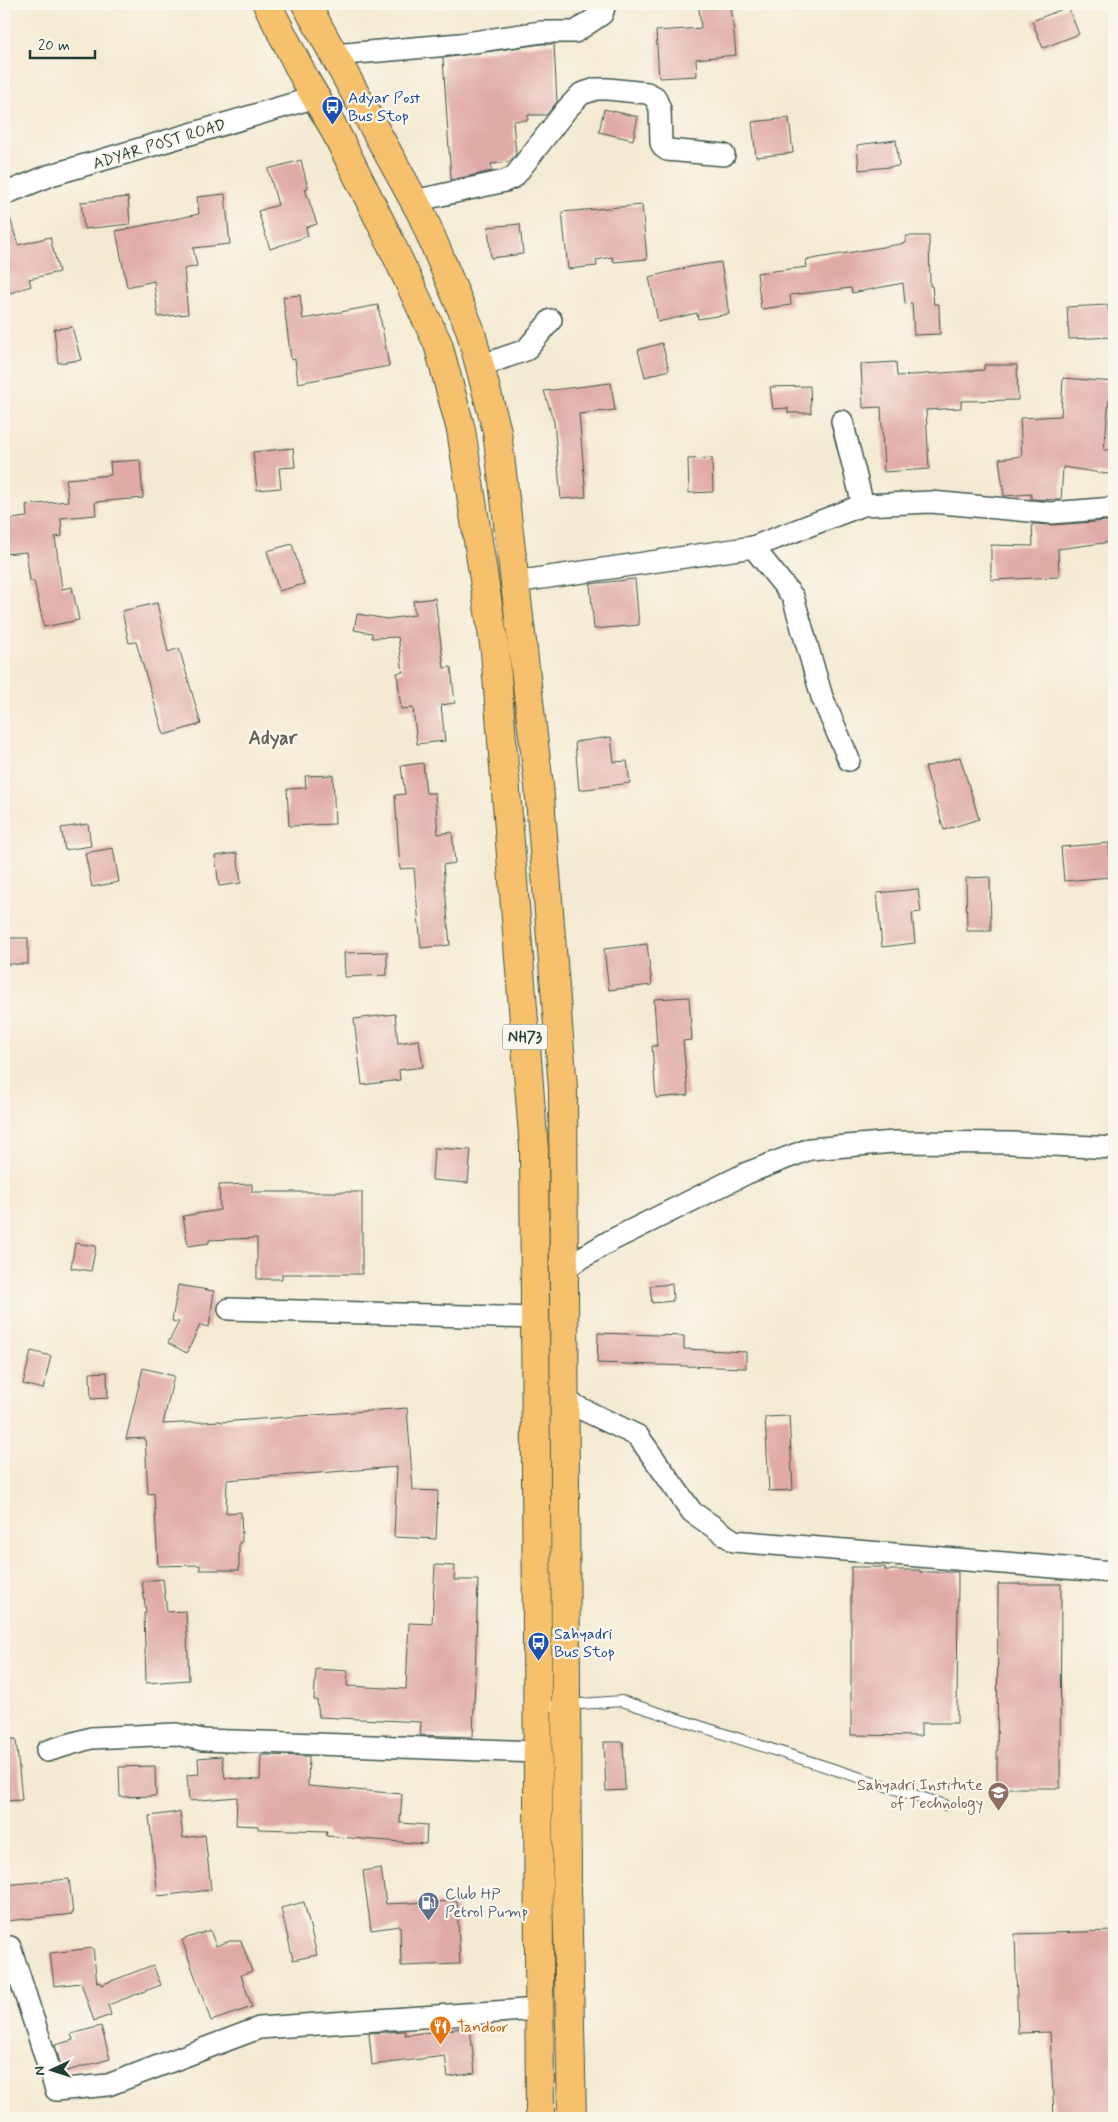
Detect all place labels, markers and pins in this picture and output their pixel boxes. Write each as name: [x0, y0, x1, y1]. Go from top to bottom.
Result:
place label: Adyar Post Bus Stop: [348, 88, 420, 127]
bus stop icon: Adyar Post Bus Stop: [320, 94, 344, 125]
place label: Sahyadri Bus Stop: [554, 1624, 615, 1663]
bus stop icon: Sahyadri Bus Stop: [526, 1630, 550, 1661]
place label: Sahyadri Institute of Technology: [857, 1775, 983, 1815]
school or university icon: Sahyadri Institute of Technology: [987, 1781, 1011, 1812]
place label: Club HP Petrol Pump: [445, 1884, 528, 1923]
fuel station icon: Club HP Petrol Pump: [417, 1890, 441, 1921]
restaurant icon: Tandoor: [429, 2014, 453, 2045]
place label: Tandoor: [457, 2017, 509, 2038]

